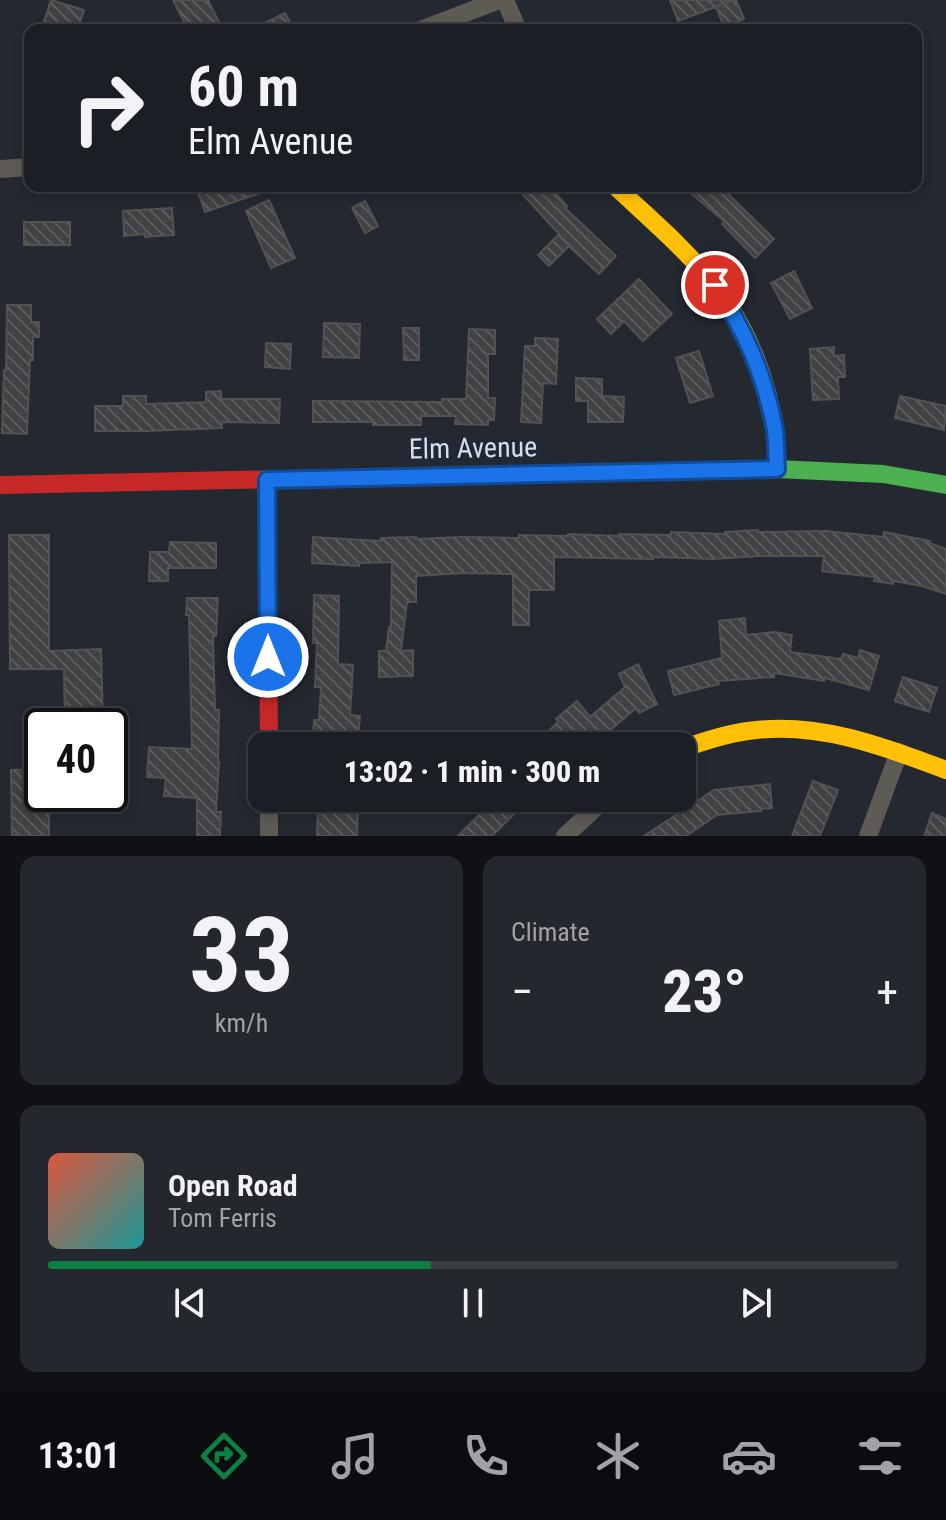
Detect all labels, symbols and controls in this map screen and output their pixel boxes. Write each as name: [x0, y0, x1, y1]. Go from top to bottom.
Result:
text: 60 m: [188, 54, 299, 120]
icon: right: [56, 56, 160, 160]
text: Elm Avenue: [188, 121, 353, 163]
pin: [681, 251, 749, 319]
icon: arrive: [693, 263, 737, 307]
street label: Elm Avenue: [408, 430, 538, 466]
position arrow: [226, 615, 310, 699]
speed limit sign: 40: [24, 708, 128, 812]
text: 13:02 · 1 min · 300 m: [344, 754, 600, 789]
text: 33: [189, 895, 294, 1016]
text: Climate: [511, 917, 590, 947]
text: 23°: [662, 956, 747, 1027]
text: −: [511, 966, 533, 1018]
text: +: [876, 966, 898, 1018]
text: km/h: [215, 1008, 268, 1038]
text: Open Road: [168, 1168, 298, 1203]
text: Tom Ferris: [168, 1203, 277, 1233]
icon: previous: [168, 1281, 212, 1325]
icon: pause: [451, 1281, 495, 1325]
icon: next: [734, 1281, 778, 1325]
icon: directions: [196, 1428, 252, 1484]
icon: music: [327, 1428, 383, 1484]
icon: phone: [458, 1428, 514, 1484]
icon: climate: [590, 1428, 646, 1484]
icon: car: [721, 1428, 777, 1484]
icon: filters: [852, 1428, 908, 1484]
text: 13:01: [38, 1435, 120, 1477]

